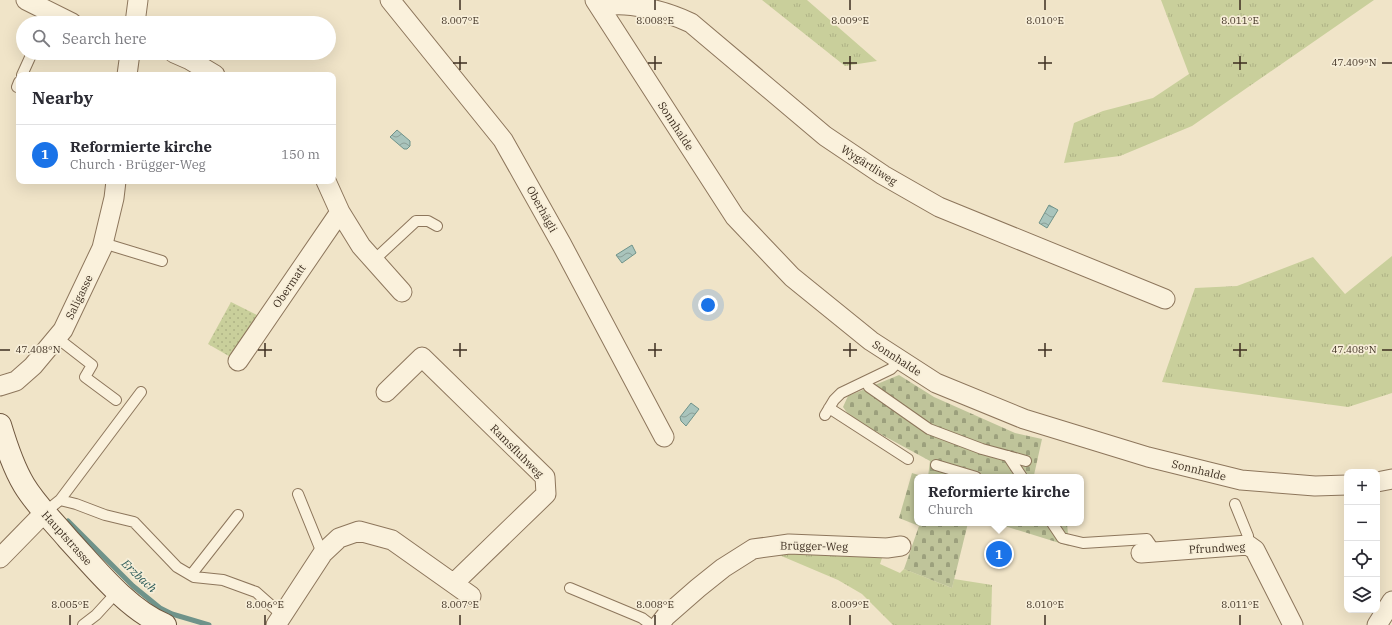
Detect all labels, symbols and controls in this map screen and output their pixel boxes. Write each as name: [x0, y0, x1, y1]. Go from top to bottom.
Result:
text: 8.007°E: [441, 14, 479, 27]
text: 8.008°E: [636, 14, 674, 27]
text: 8.009°E: [831, 14, 869, 27]
text: 8.010°E: [1026, 14, 1064, 27]
text: 8.011°E: [1221, 14, 1259, 27]
search box: [16, 16, 336, 60]
icon: search: [30, 27, 52, 49]
text: Search here: [62, 29, 147, 48]
text: 47.409°N: [1331, 56, 1377, 69]
text: Nearby: [32, 87, 93, 109]
street label: Sonnhalde: [655, 99, 697, 153]
text: Reformierte kirche: [70, 137, 212, 156]
street label: Wygärtliweg: [838, 142, 900, 188]
text: 1: [41, 146, 49, 163]
text: 150 m: [281, 146, 320, 163]
text: Church · Brügger-Weg: [70, 156, 206, 173]
street label: Oberhägli: [524, 183, 561, 235]
street label: Obermatt: [269, 262, 309, 310]
street label: Saligasse: [62, 272, 96, 322]
your location: [698, 295, 718, 315]
street label: Sonnhalde: [870, 337, 924, 379]
text: 47.408°N: [15, 343, 61, 356]
text: 47.408°N: [1331, 343, 1377, 356]
street label: Ramsfluhweg: [487, 421, 547, 481]
street label: Sonnhalde: [1170, 456, 1228, 484]
map controls: [1344, 469, 1380, 613]
button: +: [1344, 469, 1380, 505]
popup: [914, 474, 1084, 526]
text: Reformierte kirche: [928, 482, 1070, 501]
text: Church: [928, 501, 973, 518]
button: −: [1344, 505, 1380, 541]
street label: Hauptstrasse: [39, 508, 95, 568]
street label: Brügger-Weg: [780, 538, 848, 554]
pin: 1: [986, 539, 1012, 569]
street label: Pfrundweg: [1188, 540, 1246, 556]
button: locate: [1344, 541, 1380, 577]
water label: Erzbach: [118, 555, 160, 596]
button: layers: [1344, 577, 1380, 613]
text: 8.005°E: [51, 598, 89, 611]
text: 8.006°E: [246, 598, 284, 611]
text: 8.007°E: [441, 598, 479, 611]
text: 8.008°E: [636, 598, 674, 611]
text: 8.009°E: [831, 598, 869, 611]
text: 8.010°E: [1026, 598, 1064, 611]
text: 8.011°E: [1221, 598, 1259, 611]

